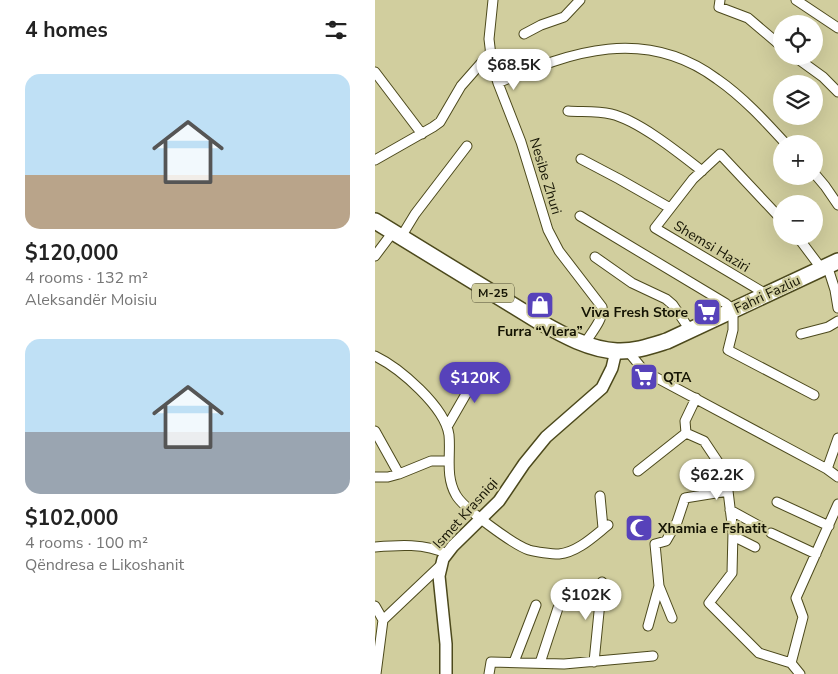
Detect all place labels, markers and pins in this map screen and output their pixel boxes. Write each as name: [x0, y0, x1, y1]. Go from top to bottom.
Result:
pin: $68.5K: [473, 48, 555, 91]
shop icon: Furra “Vlera”: [525, 290, 555, 320]
supermarket icon: Viva Fresh Store: [692, 297, 722, 327]
place label: Viva Fresh Store: [580, 303, 688, 322]
place label: Furra “Vlera”: [497, 322, 583, 341]
pin: $120K: [440, 362, 510, 404]
supermarket icon: QTA: [629, 362, 659, 392]
place label: QTA: [663, 368, 692, 387]
pin: $62.2K: [676, 458, 758, 501]
mosque icon: Xhamia e Fshatit: [624, 513, 654, 543]
place label: Xhamia e Fshatit: [657, 519, 767, 538]
pin: $102K: [551, 578, 621, 621]

